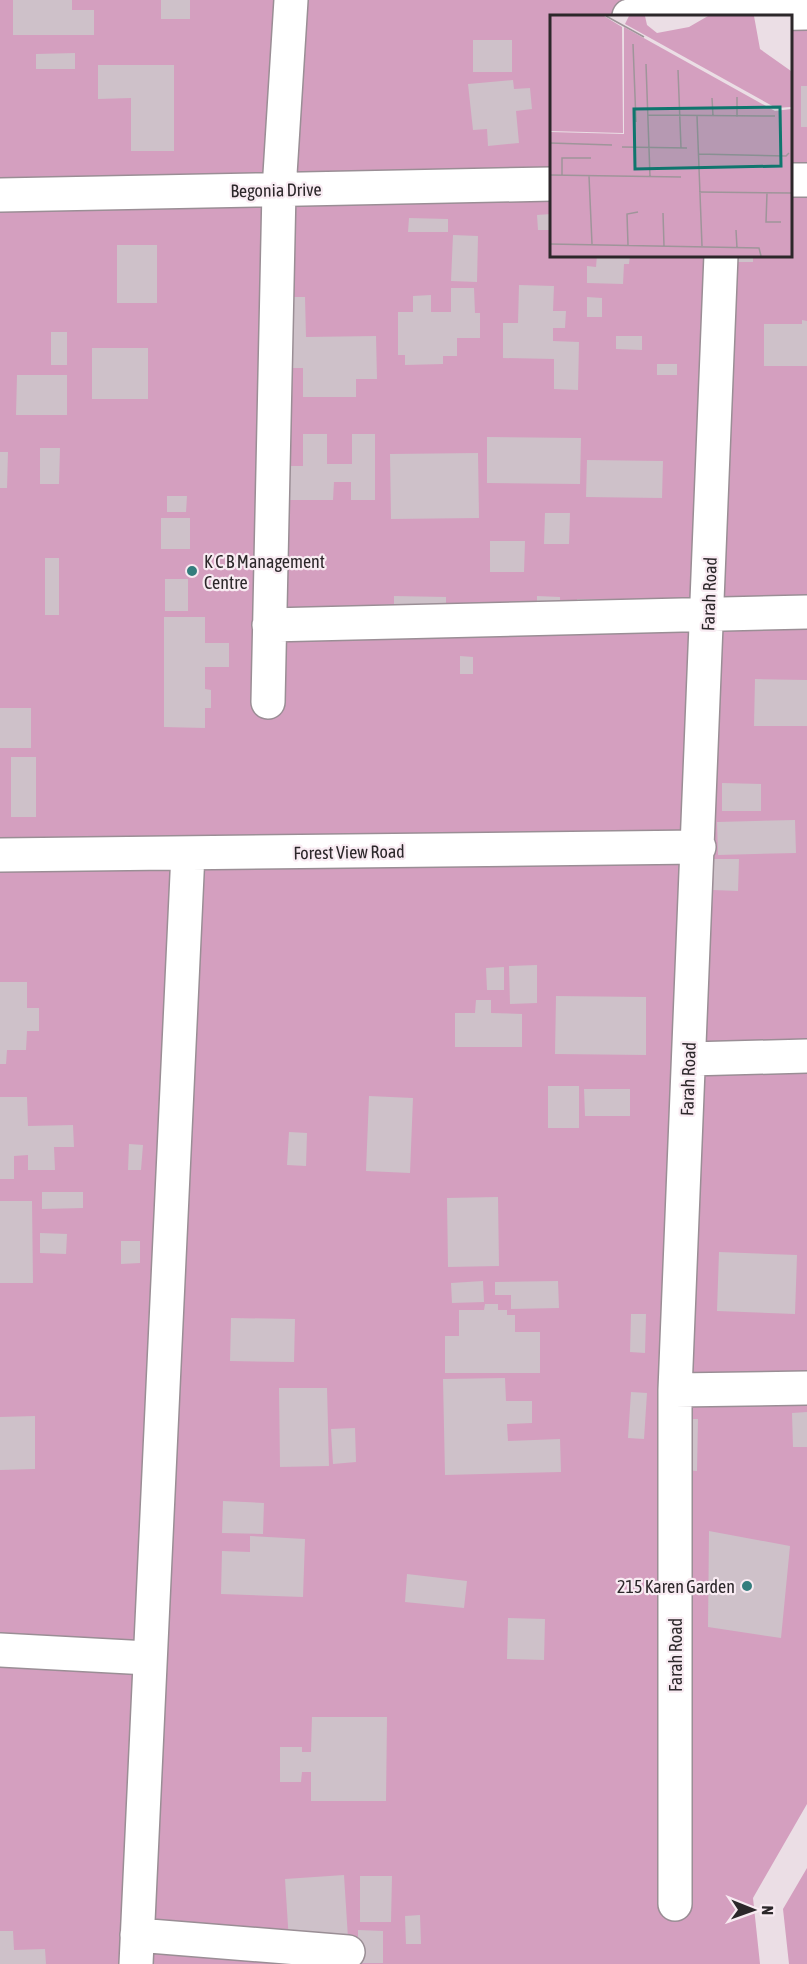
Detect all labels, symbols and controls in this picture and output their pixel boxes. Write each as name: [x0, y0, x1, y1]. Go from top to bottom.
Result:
inset map: [550, 15, 792, 256]
street label: Begonia Drive: [230, 179, 322, 201]
place label: K C B Management Centre: [204, 551, 325, 593]
street label: Farah Road: [697, 557, 721, 631]
marker: K C B Management Centre: [185, 564, 199, 578]
street label: Forest View Road: [293, 841, 405, 863]
street label: Farah Road: [676, 1042, 700, 1116]
place label: 215 Karen Garden: [617, 1576, 735, 1597]
marker: 215 Karen Garden: [740, 1579, 754, 1593]
street label: Farah Road: [665, 1618, 686, 1692]
north arrow: [723, 1880, 783, 1940]
text: N: [759, 1905, 777, 1915]

